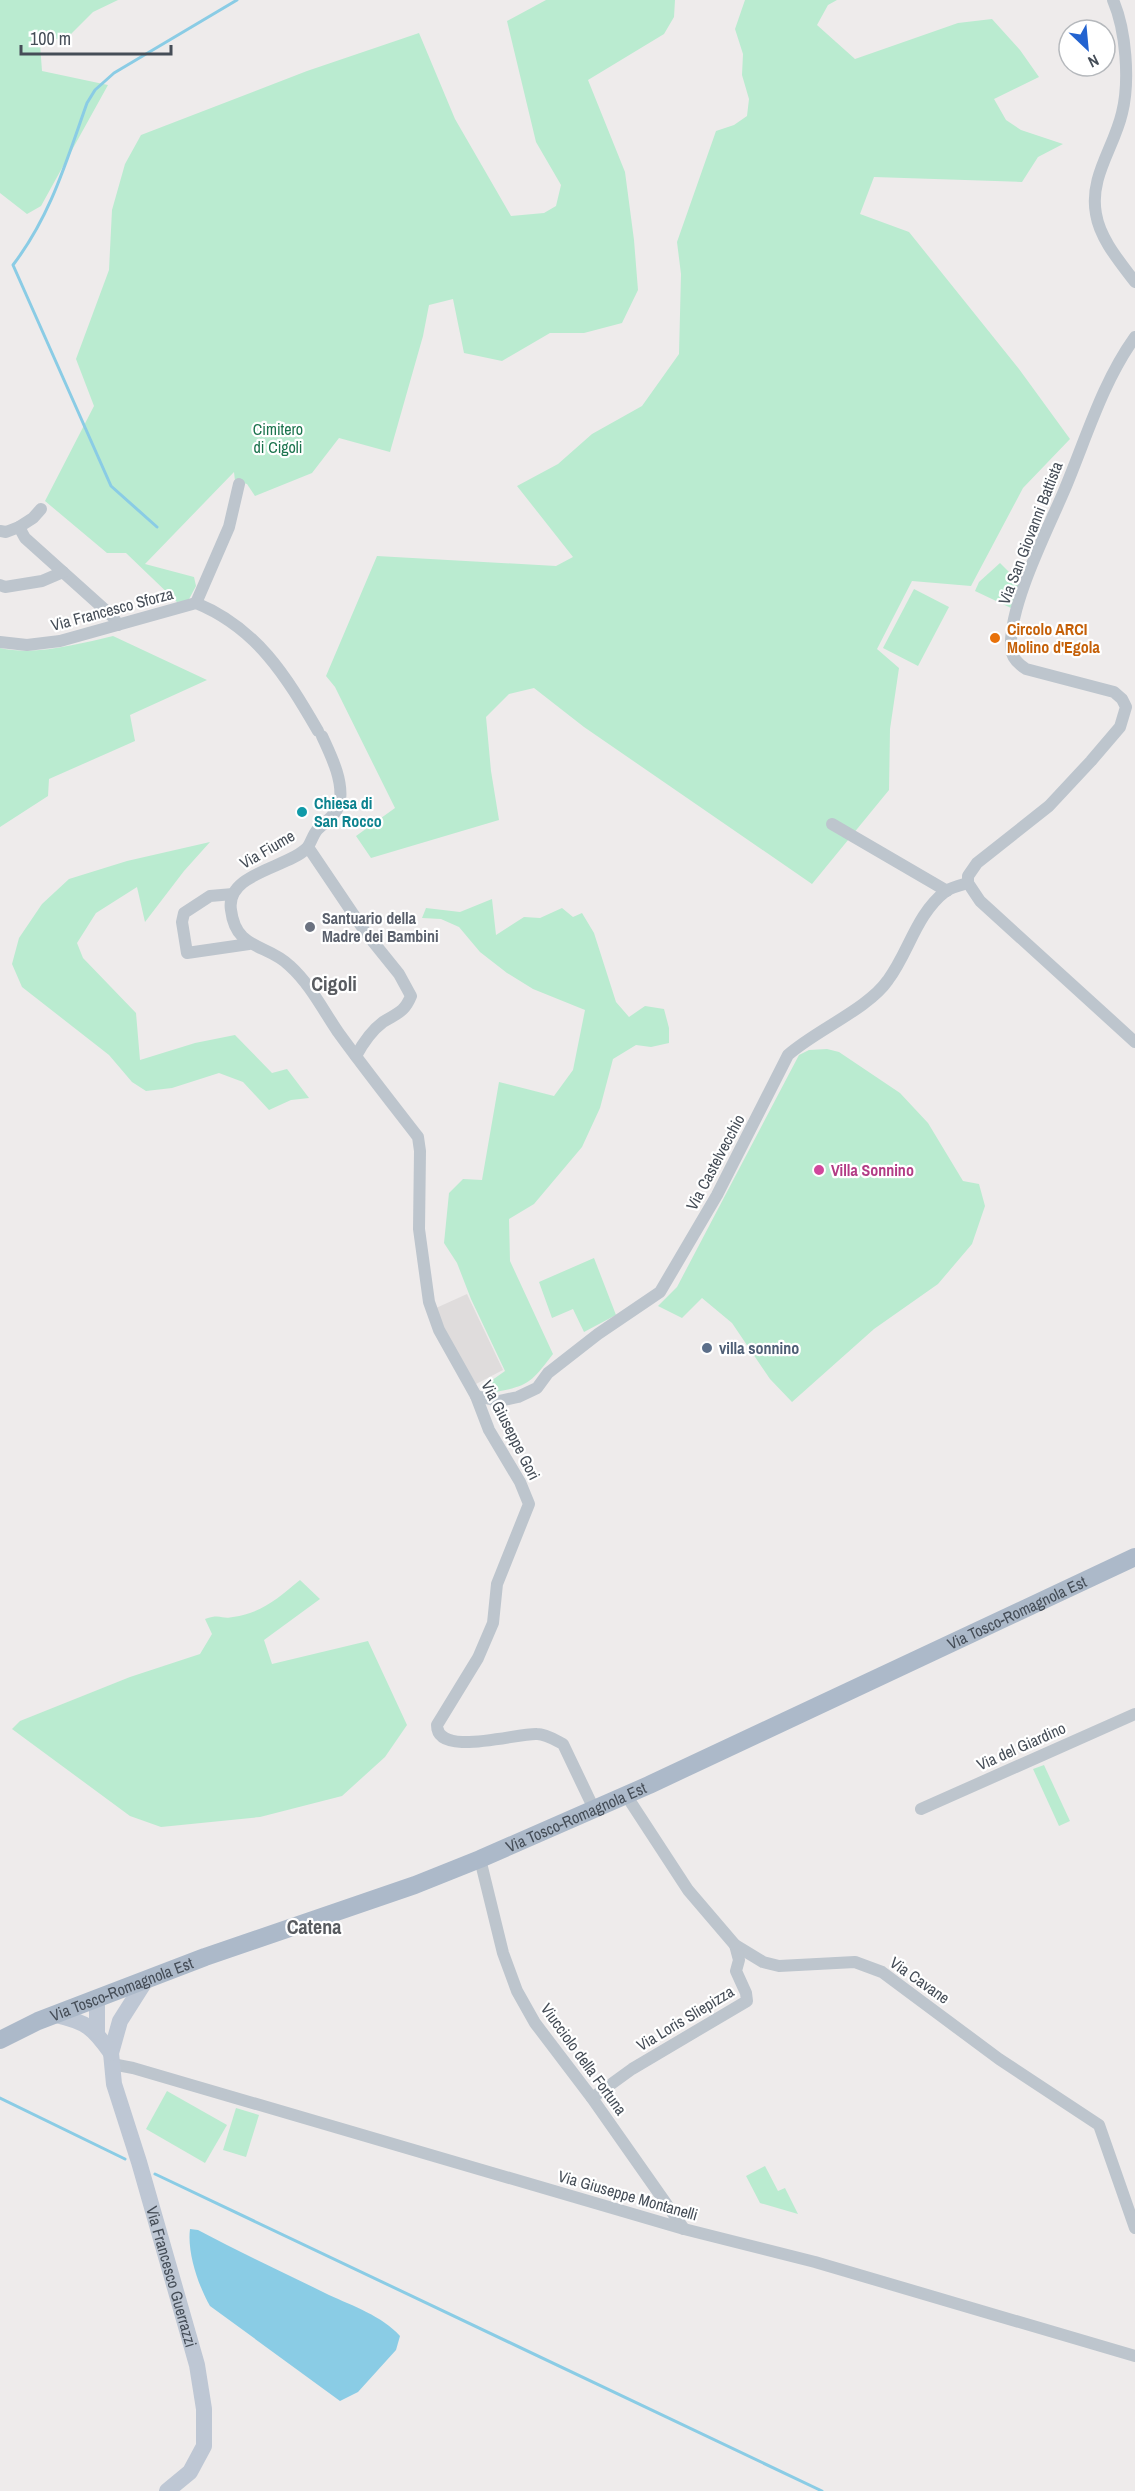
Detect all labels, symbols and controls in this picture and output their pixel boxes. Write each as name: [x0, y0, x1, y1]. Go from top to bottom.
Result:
scale bar: [21, 18, 171, 56]
north arrow: [1057, 18, 1117, 78]
text: 100 m: [30, 26, 71, 51]
text: N: [1084, 50, 1103, 73]
park label: Cimitero di Cigoli: [253, 418, 303, 458]
street label: Via San Giovanni Battista: [993, 458, 1068, 608]
street label: Via Francesco Sforza: [48, 582, 176, 636]
place label: Circolo ARCI Molino d'Egola: [1007, 618, 1100, 658]
marker: Circolo ARCI Molino d'Egola: [988, 631, 1002, 645]
place label: Chiesa di San Rocco: [314, 792, 382, 832]
marker: Chiesa di San Rocco: [295, 805, 309, 819]
street label: Via Fiume: [235, 824, 299, 874]
place label: Santuario della Madre dei Bambini: [322, 907, 439, 947]
marker: Santuario della Madre dei Bambini: [303, 920, 317, 934]
district label: Cigoli: [311, 970, 357, 997]
street label: Via Castelvecchio: [681, 1110, 749, 1214]
place label: Villa Sonnino: [831, 1159, 914, 1181]
marker: Villa Sonnino: [812, 1163, 826, 1177]
place label: villa sonnino: [719, 1337, 799, 1359]
marker: villa sonnino: [700, 1341, 714, 1355]
street label: Via Giuseppe Gori: [476, 1376, 546, 1484]
street label: Via Tosco-Romagnola Est: [944, 1570, 1090, 1655]
street label: Via del Giardino: [973, 1717, 1069, 1775]
street label: Via Tosco-Romagnola Est: [502, 1776, 650, 1857]
district label: Catena: [287, 1913, 341, 1940]
street label: Via Tosco-Romagnola Est: [47, 1951, 197, 2026]
street label: Via Cavane: [886, 1951, 954, 2009]
street label: Via Loris Sliepizza: [632, 1980, 738, 2056]
street label: Viucciolo della Fortuna: [536, 1999, 632, 2120]
street label: Via Giuseppe Montanelli: [556, 2165, 700, 2225]
street label: Via Francesco Guerrazzi: [141, 2203, 202, 2350]

